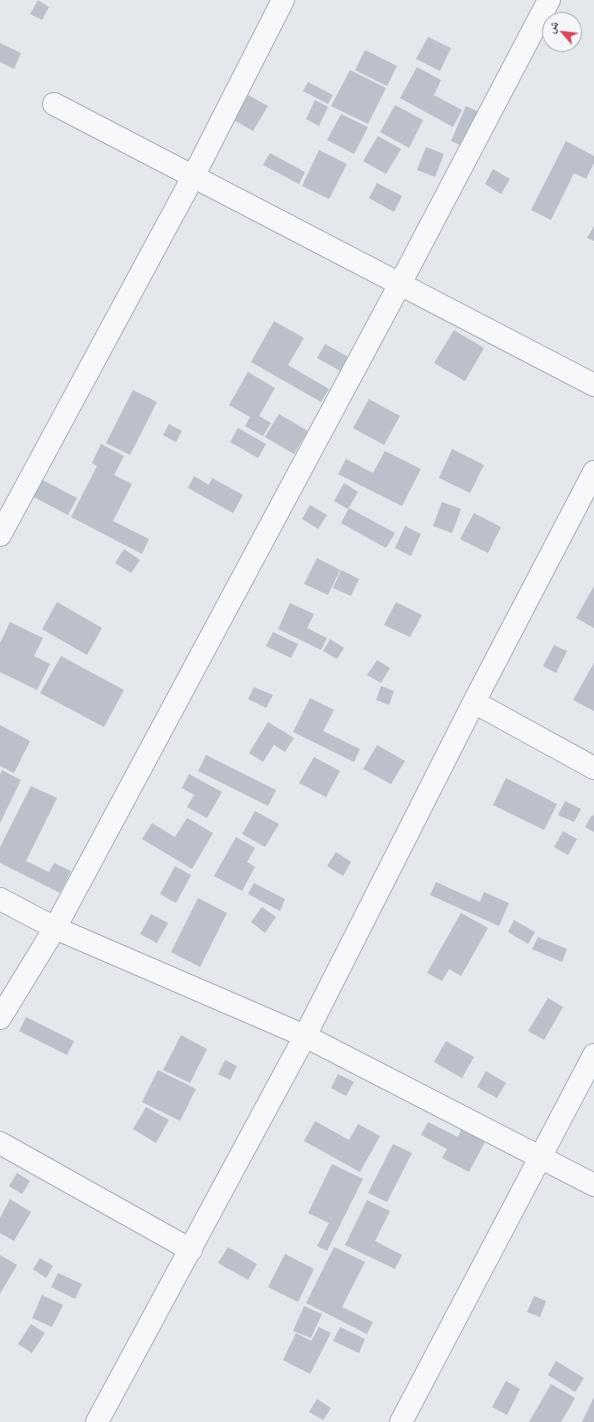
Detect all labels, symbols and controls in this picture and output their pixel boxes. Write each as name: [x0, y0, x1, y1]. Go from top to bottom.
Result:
north arrow: [542, 12, 582, 52]
text: ش: [543, 18, 561, 35]

